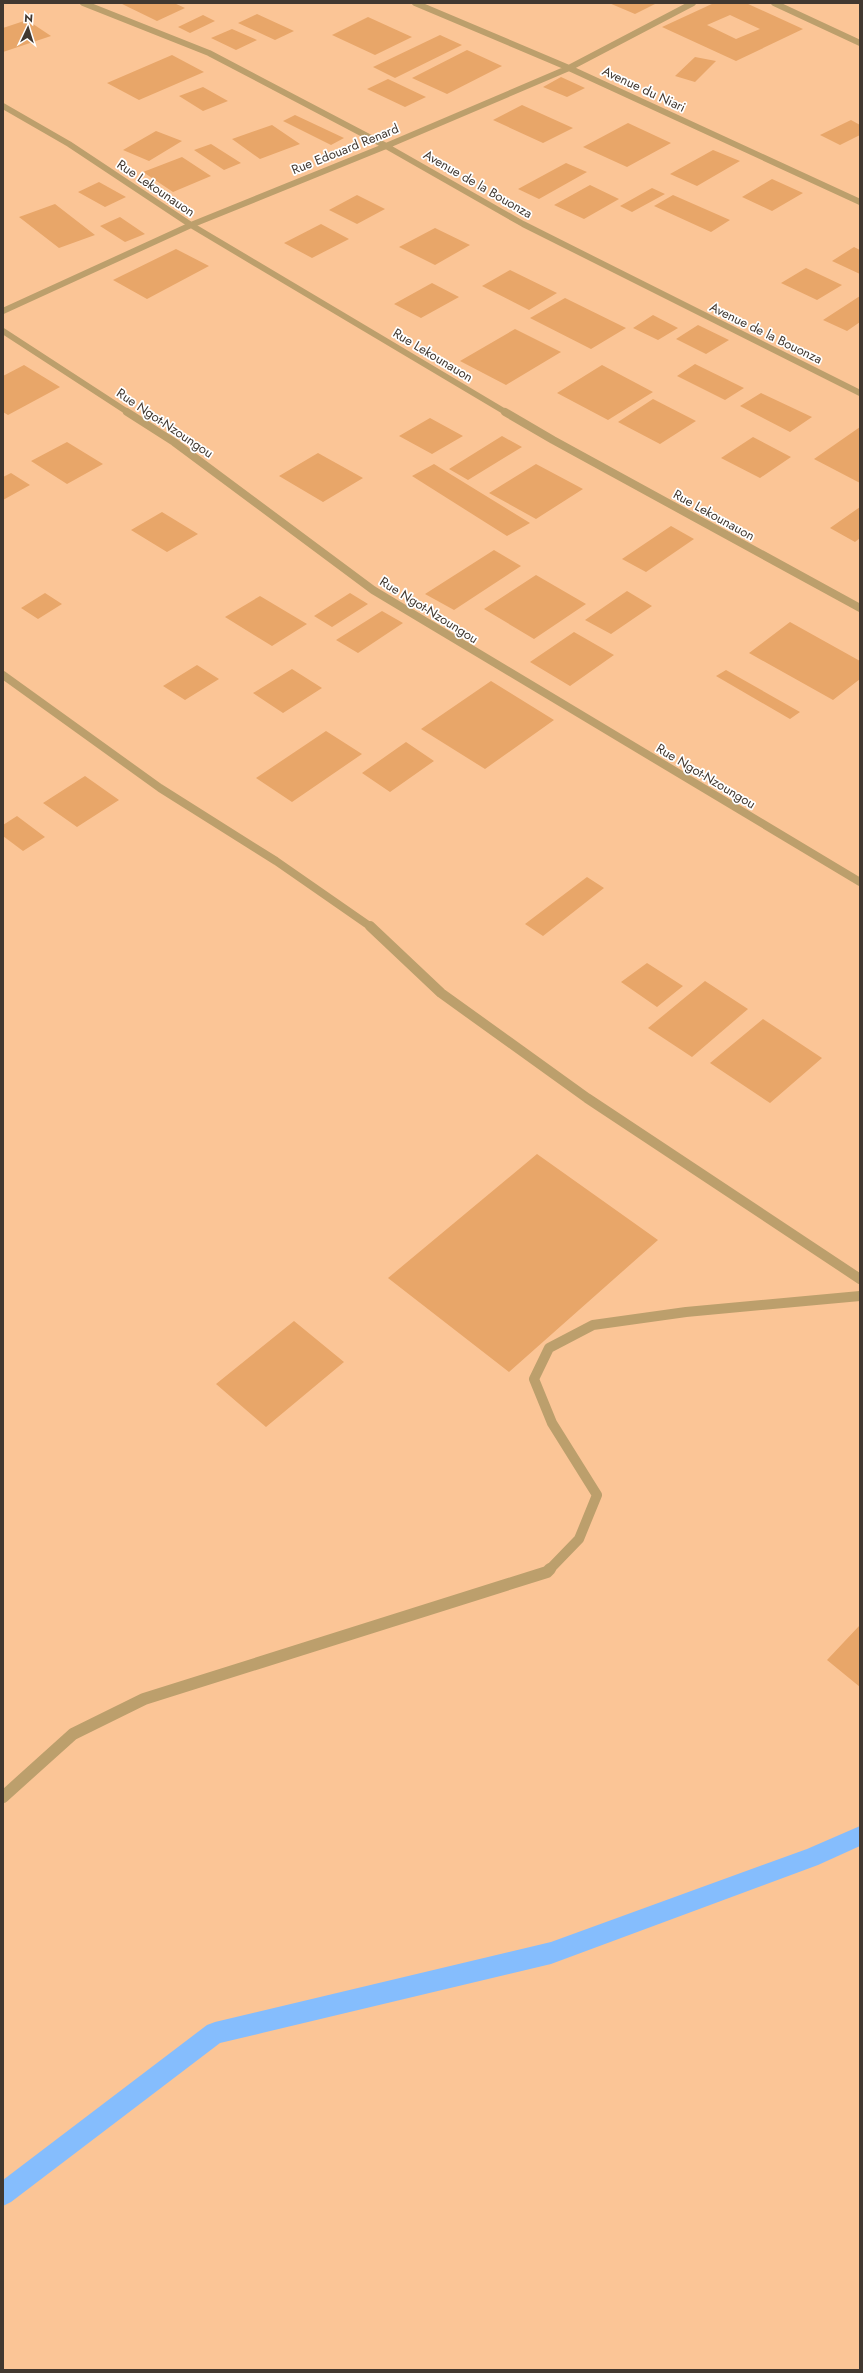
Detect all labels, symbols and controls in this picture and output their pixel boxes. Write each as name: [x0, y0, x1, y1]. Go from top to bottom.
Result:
north arrow: [8, 8, 48, 48]
text: N: [24, 10, 34, 26]
street label: Avenue du Niari: [599, 61, 689, 117]
street label: Rue Edouard Renard: [289, 119, 401, 179]
street label: Avenue de la Bouonza: [420, 145, 536, 223]
street label: Rue Lekounauon: [113, 155, 199, 221]
street label: Avenue de la Bouonza: [707, 298, 825, 368]
street label: Rue Lekounauon: [389, 324, 477, 386]
street label: Rue Ngot-Nzoungou: [113, 384, 217, 462]
street label: Rue Lekounauon: [670, 485, 758, 545]
street label: Rue Ngot-Nzoungou: [376, 572, 482, 648]
street label: Rue Ngot-Nzoungou: [653, 739, 759, 813]

